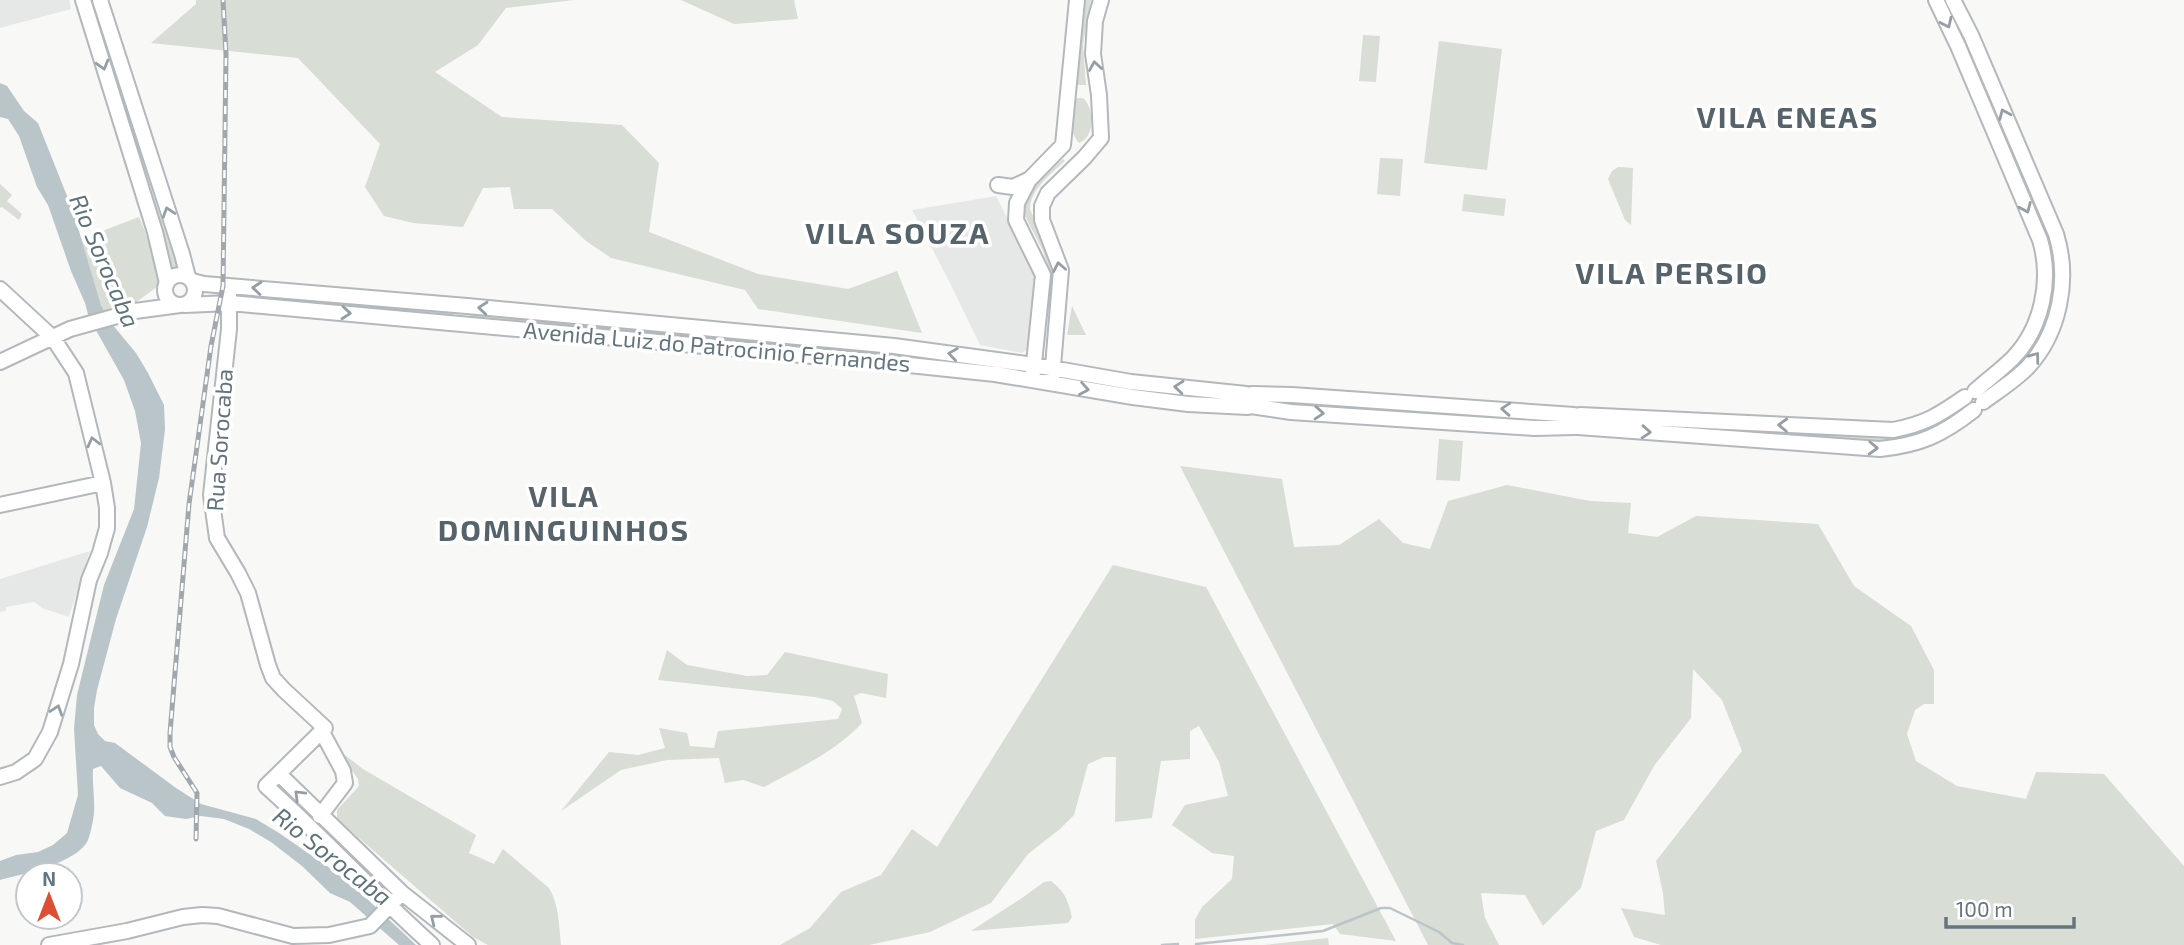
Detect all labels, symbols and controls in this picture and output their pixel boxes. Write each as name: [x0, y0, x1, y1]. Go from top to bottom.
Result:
one-way arrow: [1939, 16, 1953, 28]
one-way arrow: [95, 59, 110, 71]
one-way arrow: [1087, 60, 1102, 72]
district label: VILA ENEAS: [1697, 98, 1879, 134]
one-way arrow: [1998, 109, 2012, 121]
water label: Rio Sorocaba: [64, 189, 147, 332]
one-way arrow: [2018, 200, 2032, 213]
one-way arrow: [162, 207, 176, 219]
district label: VILA SOUZA: [805, 214, 991, 250]
district label: VILA PERSIO: [1575, 254, 1769, 290]
one-way arrow: [1052, 261, 1067, 273]
one-way arrow: [251, 281, 262, 296]
one-way arrow: [478, 300, 489, 315]
one-way arrow: [341, 305, 352, 320]
street label: Avenida Luiz do Patrocinio Fernandes: [522, 315, 912, 377]
one-way arrow: [948, 347, 959, 362]
one-way arrow: [2026, 353, 2039, 365]
street label: Rua Sorocaba: [200, 368, 238, 512]
one-way arrow: [1173, 380, 1184, 395]
one-way arrow: [1078, 381, 1090, 396]
one-way arrow: [1500, 402, 1511, 417]
one-way arrow: [1314, 406, 1325, 421]
one-way arrow: [1777, 417, 1788, 432]
one-way arrow: [1641, 424, 1652, 439]
one-way arrow: [87, 436, 101, 448]
one-way arrow: [1867, 441, 1878, 456]
district label: VILA DOMINGUINHOS: [438, 477, 690, 547]
one-way arrow: [49, 705, 64, 717]
one-way arrow: [295, 790, 308, 803]
water label: Rio Sorocaba: [268, 801, 398, 911]
north arrow: [14, 861, 84, 931]
text: N: [42, 867, 56, 890]
scale bar: [1946, 886, 2074, 930]
text: 100 m: [1956, 896, 2013, 921]
one-way arrow: [430, 915, 443, 927]

